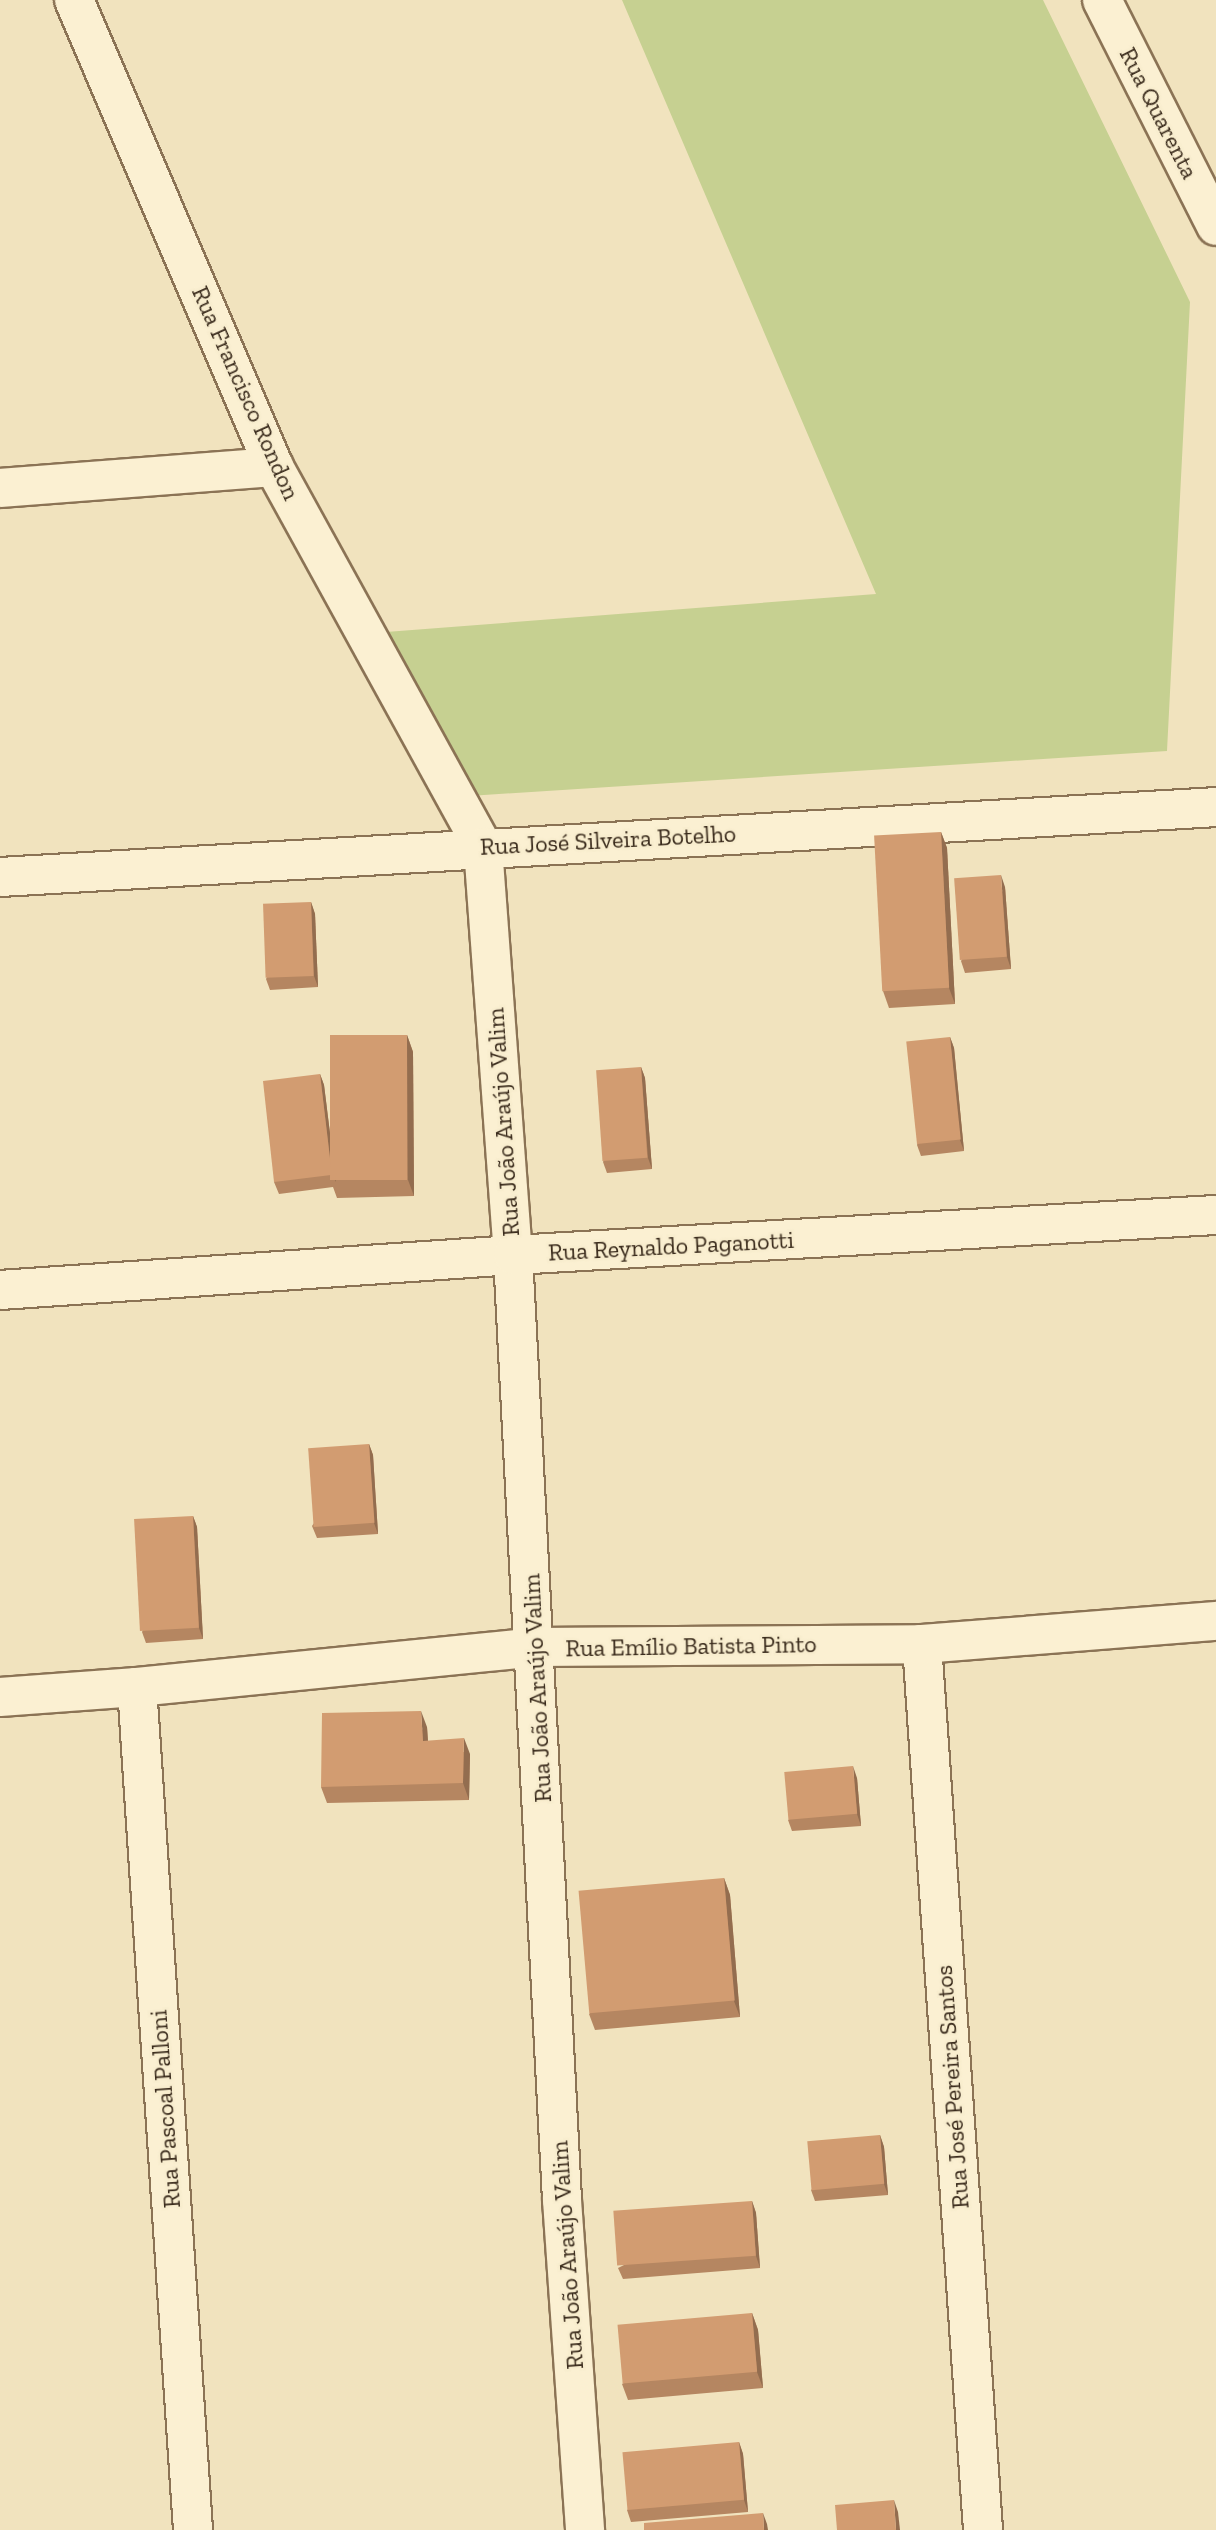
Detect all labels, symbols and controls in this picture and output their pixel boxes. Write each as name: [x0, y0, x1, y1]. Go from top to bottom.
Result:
street label: Rua Quarenta: [1114, 42, 1204, 184]
street label: Rua Francisco Rondon: [186, 282, 306, 504]
street label: Rua José Silveira Botelho: [479, 819, 737, 861]
street label: Rua João Araújo Valim: [481, 1006, 525, 1238]
street label: Rua Reynaldo Paganotti: [547, 1225, 795, 1267]
street label: Rua João Araújo Valim: [517, 1572, 557, 1804]
street label: Rua Emílio Batista Pinto: [565, 1629, 817, 1663]
street label: Rua José Pereira Santos: [929, 1964, 975, 2210]
street label: Rua Pascoal Palloni: [144, 2009, 186, 2209]
street label: Rua João Araújo Valim: [545, 2139, 589, 2371]

